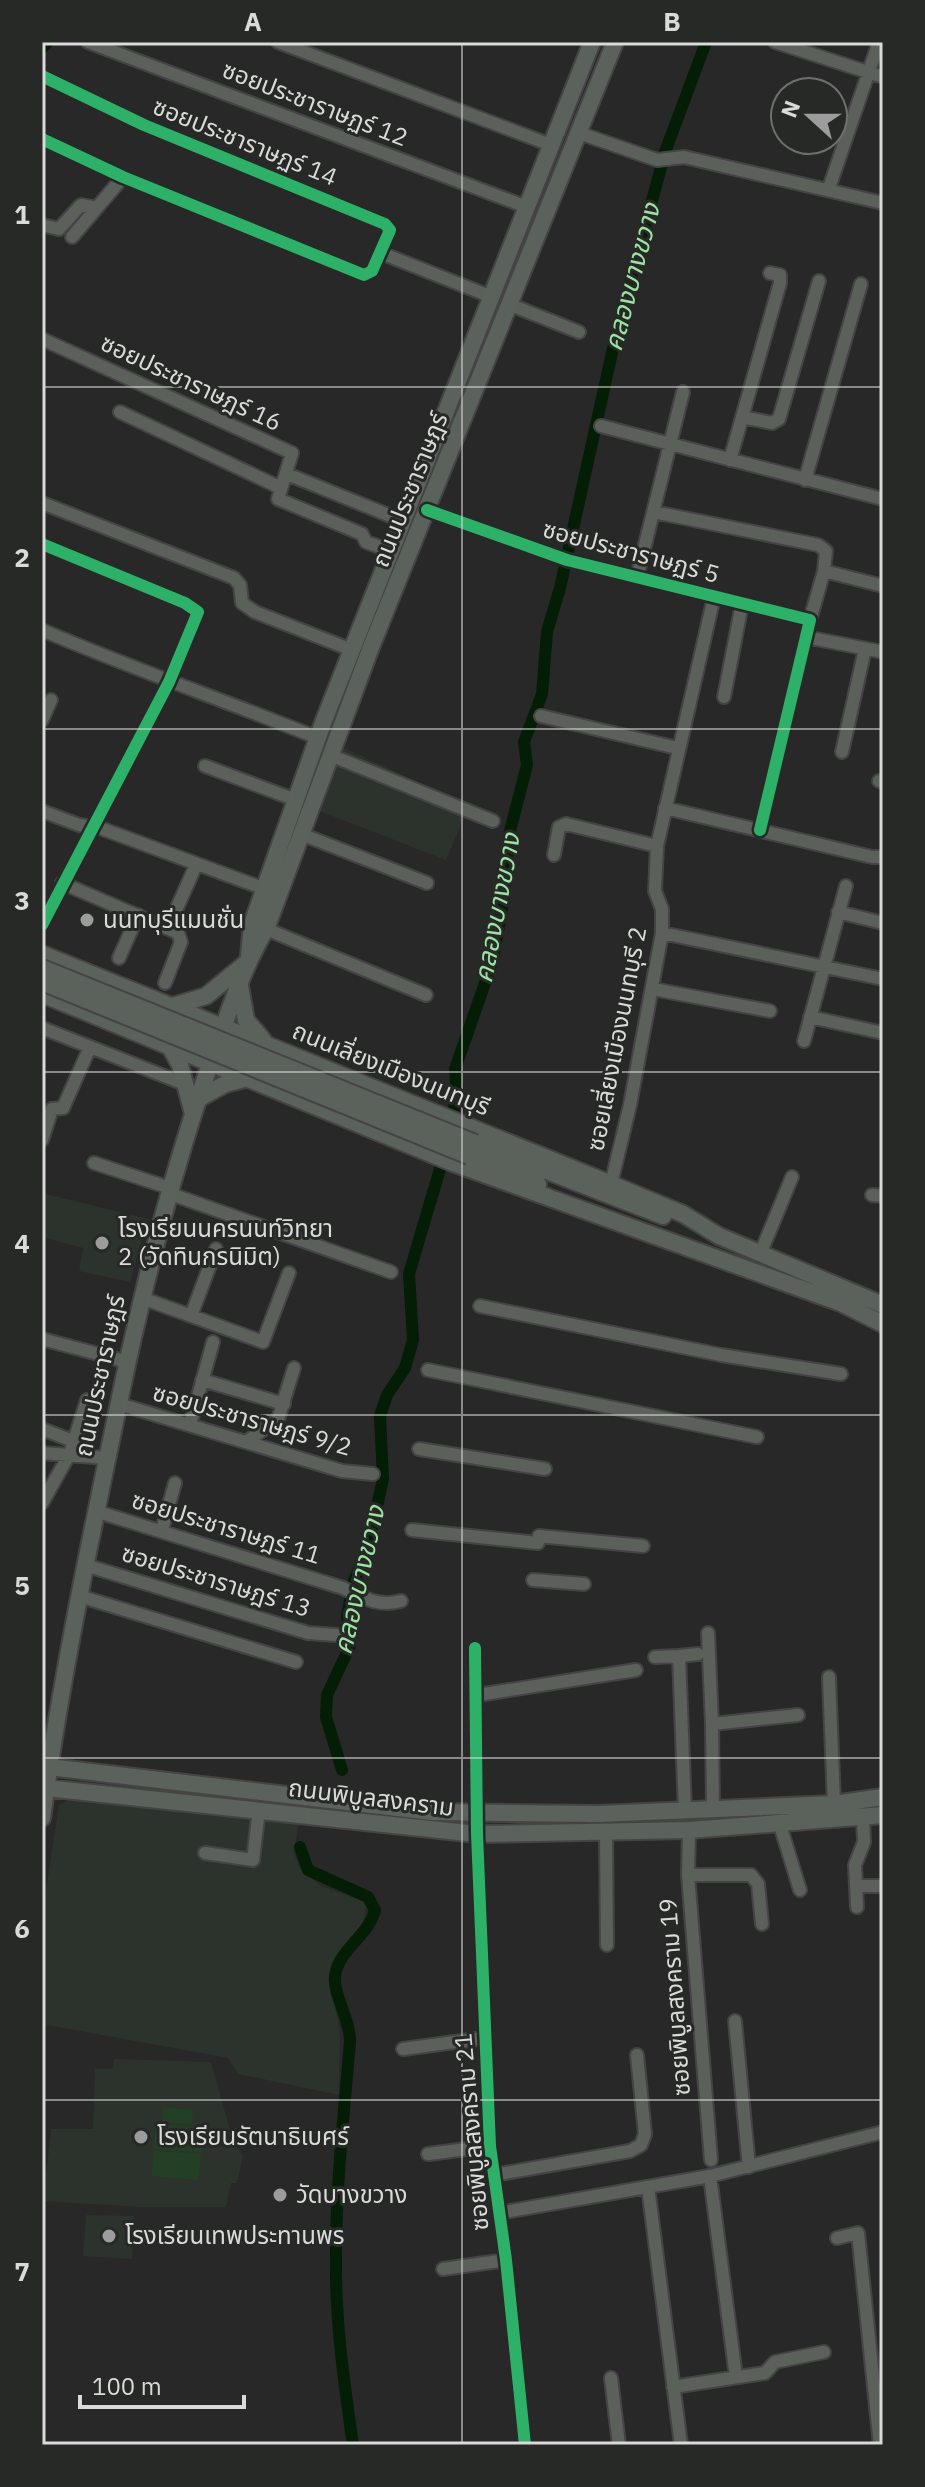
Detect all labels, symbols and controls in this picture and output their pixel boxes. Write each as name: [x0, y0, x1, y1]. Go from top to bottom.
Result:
text: A: [244, 4, 262, 38]
text: B: [663, 4, 681, 38]
street label: ซอยประชาราษฏร์ 12: [218, 53, 413, 153]
north arrow: [769, 76, 849, 156]
street label: ซอยประชาราษฏร์ 14: [148, 90, 342, 193]
text: N: [773, 96, 806, 121]
text: 1: [14, 197, 30, 231]
water label: คลองบางขวาง: [595, 198, 667, 354]
street label: ซอยประชาราษฎร์ 16: [96, 326, 287, 438]
street label: ถนนประชาราษฎร์: [363, 406, 455, 572]
street label: ซอยประชาราษฏร์ 5: [539, 512, 723, 590]
text: 2: [14, 540, 30, 574]
water label: คลองบางขวาง: [465, 829, 527, 985]
text: 3: [14, 883, 30, 917]
place label: นนทบุรีแมนชั่น: [103, 903, 244, 935]
marker: นนทบุรีแมนชั่น: [78, 911, 96, 929]
street label: ซอยเลี่ยงเมืองนนทบุรี 2: [579, 924, 653, 1154]
street label: ถนนเลี่ยงเมืองนนทบุรี: [288, 1014, 495, 1122]
place label: โรงเรียนนครนนท์วิทยา 2 (วัดทินกรนิมิต): [118, 1212, 333, 1272]
text: 4: [14, 1226, 30, 1260]
marker: โรงเรียนนครนนท์วิทยา 2 (วัดทินกรนิมิต): [93, 1234, 111, 1252]
street label: ถนนประชาราษฎร์: [66, 1291, 132, 1459]
street label: ซอยประชาราษฎร์ 9/2: [149, 1375, 355, 1463]
street label: ซอยประชาราษฎร์ 11: [128, 1483, 325, 1571]
water label: คลองบางขวาง: [324, 1501, 392, 1657]
street label: ซอยประชาราษฎร์ 13: [118, 1536, 315, 1624]
text: 5: [14, 1568, 30, 1602]
street label: ถนนพิบูลสงคราม: [287, 1771, 456, 1823]
street label: ซอยพิบูลสงคราม 19: [651, 1897, 697, 2097]
text: 6: [14, 1911, 30, 1945]
street label: ซอยพิบูลสงคราม 21: [446, 2032, 496, 2232]
place label: โรงเรียนรัตนาธิเบศร์: [157, 2120, 350, 2152]
marker: โรงเรียนรัตนาธิเบศร์: [132, 2128, 150, 2146]
place label: วัดบางขวาง: [296, 2178, 407, 2210]
marker: วัดบางขวาง: [271, 2186, 289, 2204]
place label: โรงเรียนเทพประทานพร: [125, 2219, 344, 2251]
marker: โรงเรียนเทพประทานพร: [100, 2227, 118, 2245]
text: 7: [14, 2254, 30, 2288]
scale bar: [80, 2359, 244, 2409]
text: 100 m: [92, 2370, 162, 2402]

